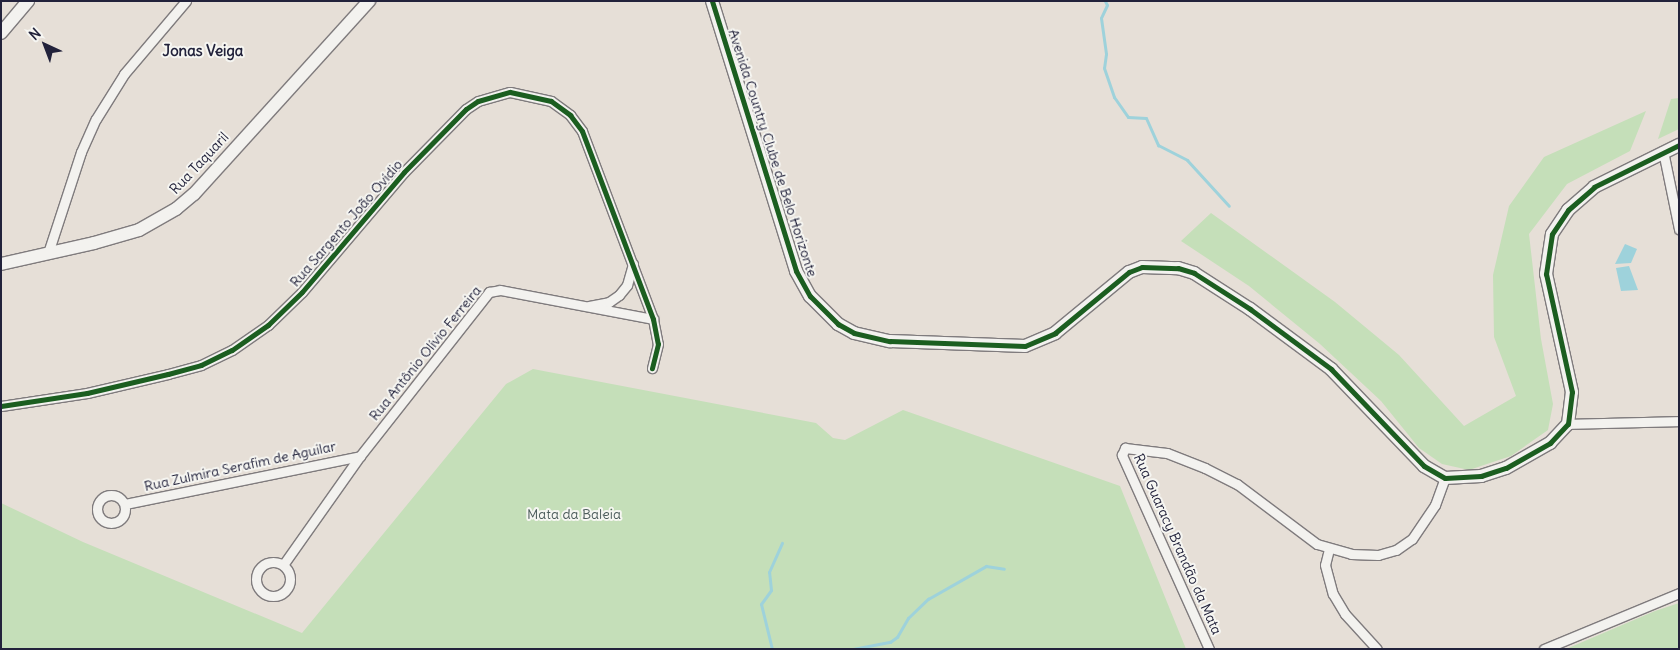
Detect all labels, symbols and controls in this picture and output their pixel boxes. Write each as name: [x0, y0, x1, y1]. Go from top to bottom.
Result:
north arrow: [20, 20, 70, 70]
text: N: [25, 24, 44, 44]
street label: Avenida Country Clube de Belo Horizonte: [725, 27, 821, 279]
district label: Jonas Veiga: [163, 42, 243, 60]
street label: Rua Taquaril: [166, 129, 232, 197]
street label: Rua Sargento João Ovídio: [286, 156, 406, 290]
street label: Rua Antônio Olívio Ferreira: [365, 282, 485, 424]
street label: Rua Zulmira Serafim de Aguilar: [143, 437, 337, 495]
street label: Rua Guaracy Brandão da Mata: [1130, 451, 1226, 637]
park label: Mata da Baleia: [527, 506, 621, 522]

